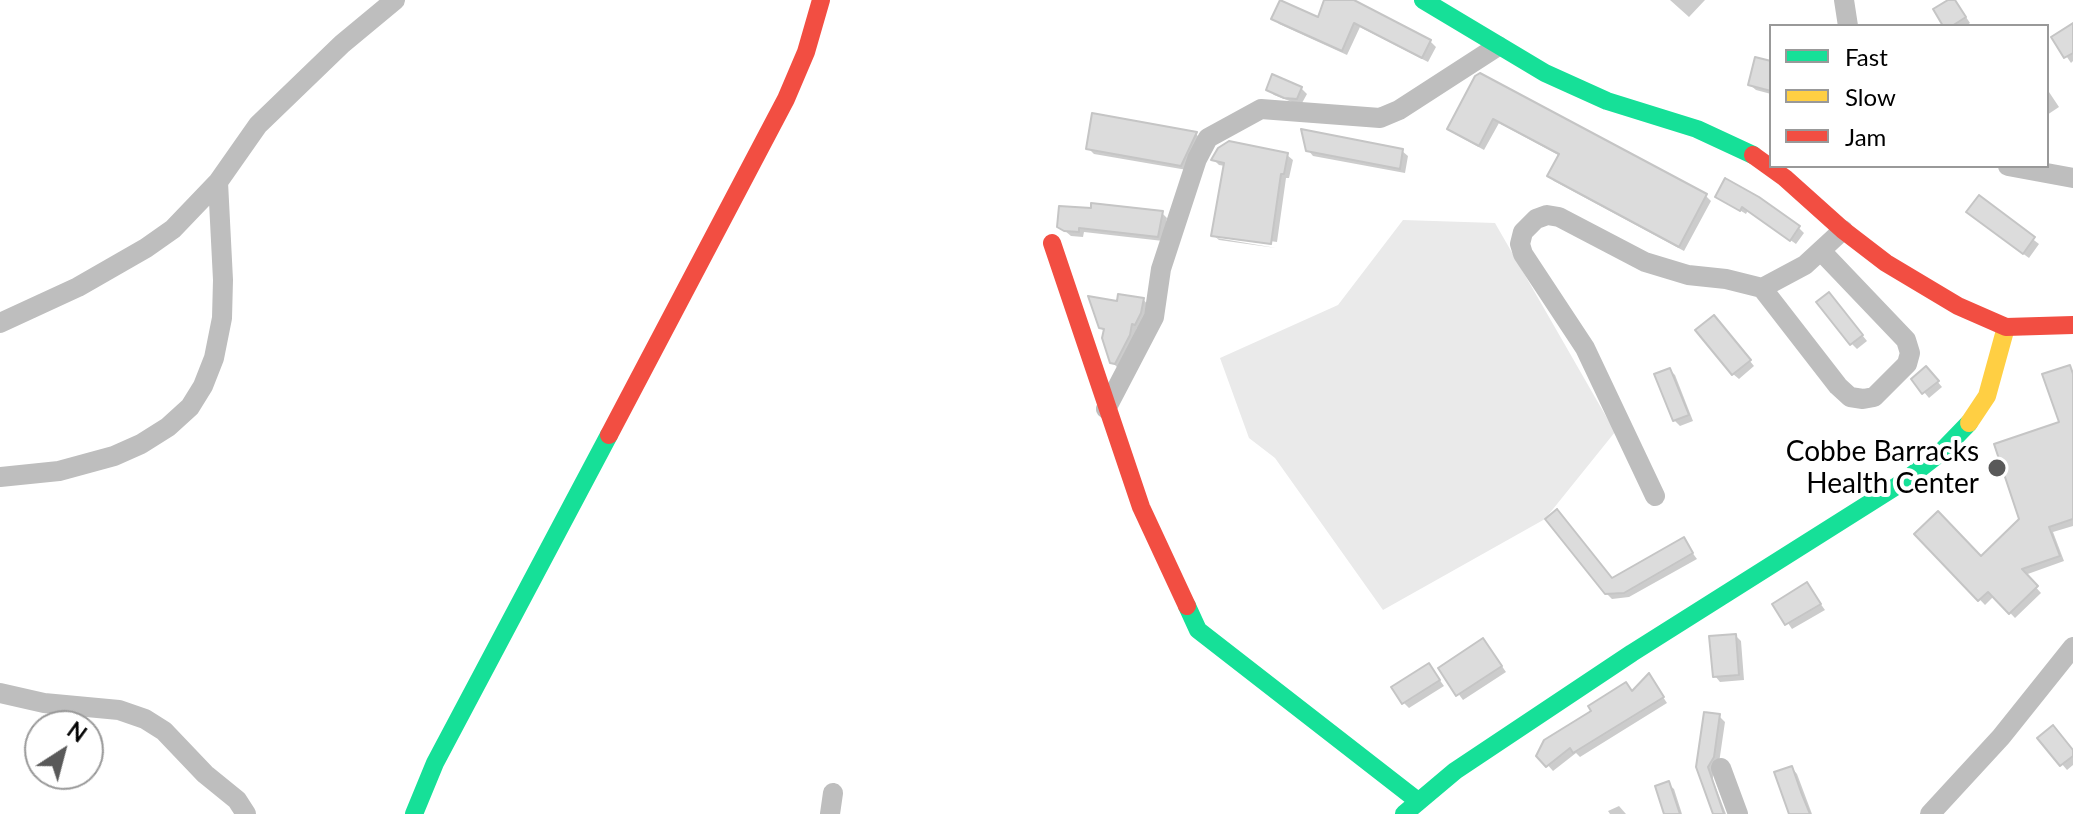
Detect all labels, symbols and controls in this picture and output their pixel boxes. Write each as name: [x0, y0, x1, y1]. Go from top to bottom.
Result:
legend: [1769, 24, 2049, 168]
text: Fast: [1845, 42, 1888, 71]
text: Slow: [1845, 82, 1896, 111]
text: Jam: [1845, 122, 1886, 151]
place label: Cobbe Barracks Health Center: [1786, 435, 1979, 501]
marker: Cobbe Barracks Health Center: [1986, 457, 2008, 479]
north arrow: [24, 710, 104, 790]
text: N: [62, 716, 92, 748]

